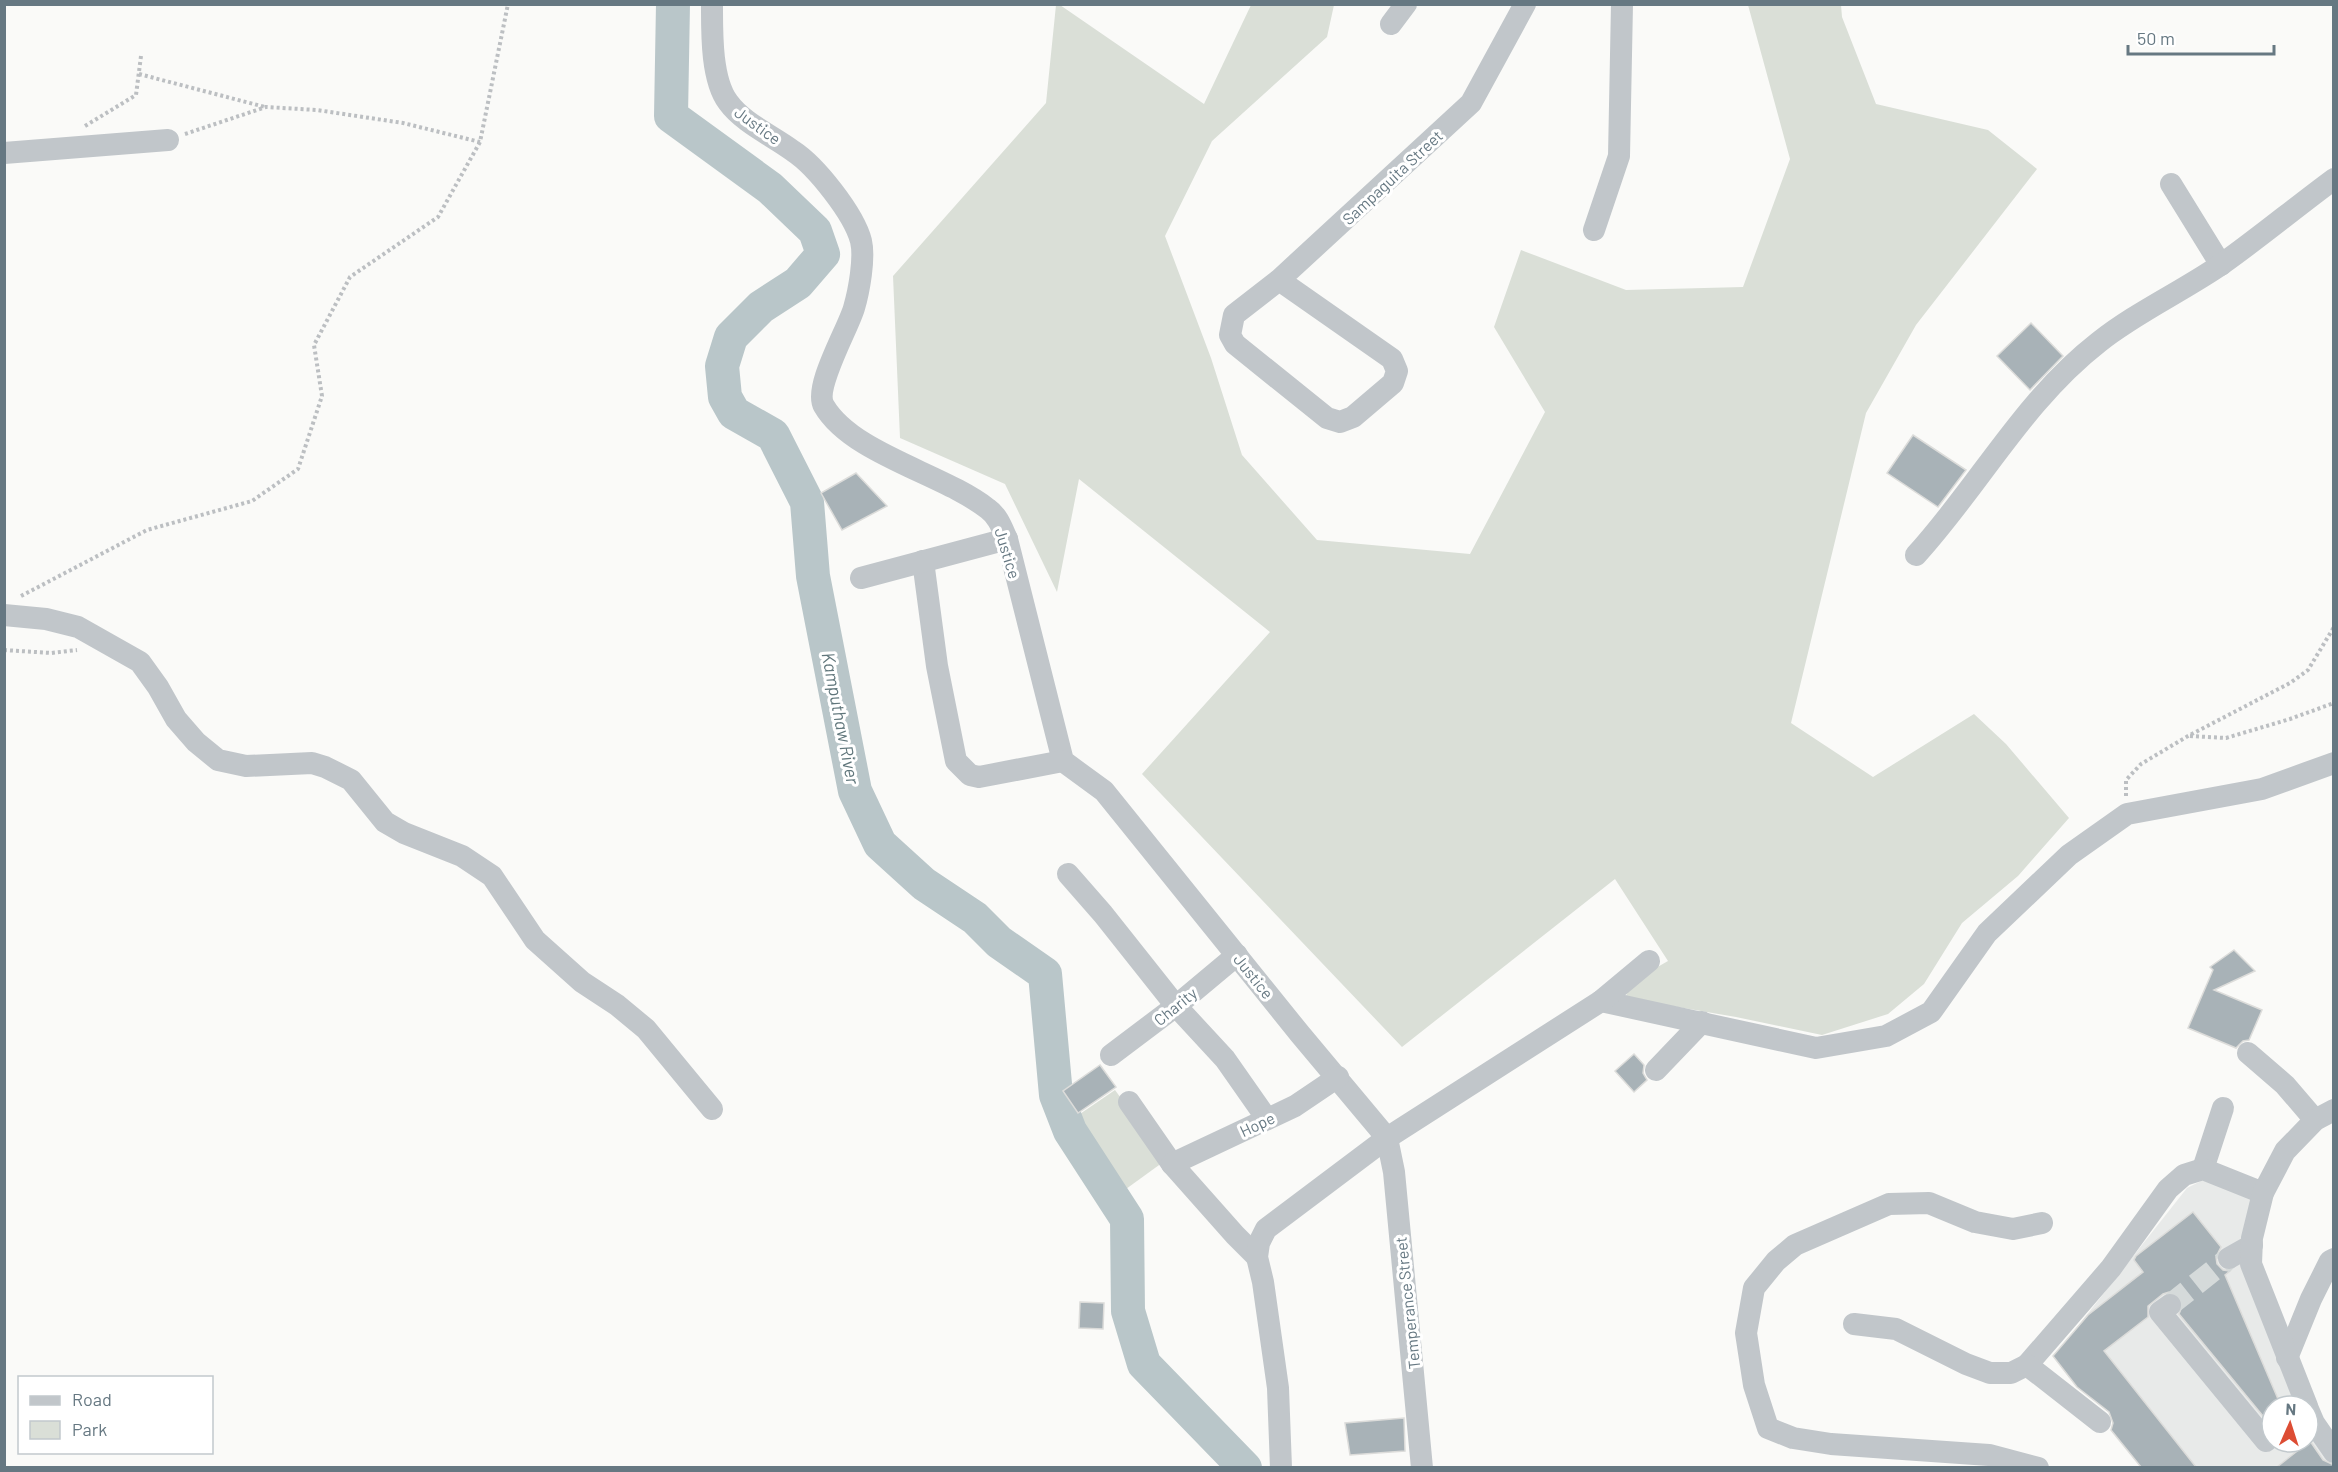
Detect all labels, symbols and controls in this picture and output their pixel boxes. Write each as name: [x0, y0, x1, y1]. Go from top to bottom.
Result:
scale bar: [2128, 18, 2274, 56]
text: 50 m: [2137, 27, 2175, 49]
street label: Justice: [731, 102, 785, 148]
street label: Sampaguita Street: [1338, 126, 1446, 228]
street label: Justice: [991, 525, 1025, 581]
water label: Kamputhaw River: [817, 650, 865, 786]
street label: Justice: [1230, 950, 1278, 1002]
street label: Charity: [1150, 983, 1201, 1029]
street label: Hope: [1236, 1108, 1278, 1140]
street label: Temperance Street: [1391, 1236, 1423, 1370]
legend: [18, 1376, 213, 1454]
text: Road: [72, 1388, 112, 1410]
north arrow: [2260, 1394, 2320, 1454]
text: N: [2285, 1399, 2297, 1418]
text: Park: [72, 1418, 107, 1440]

